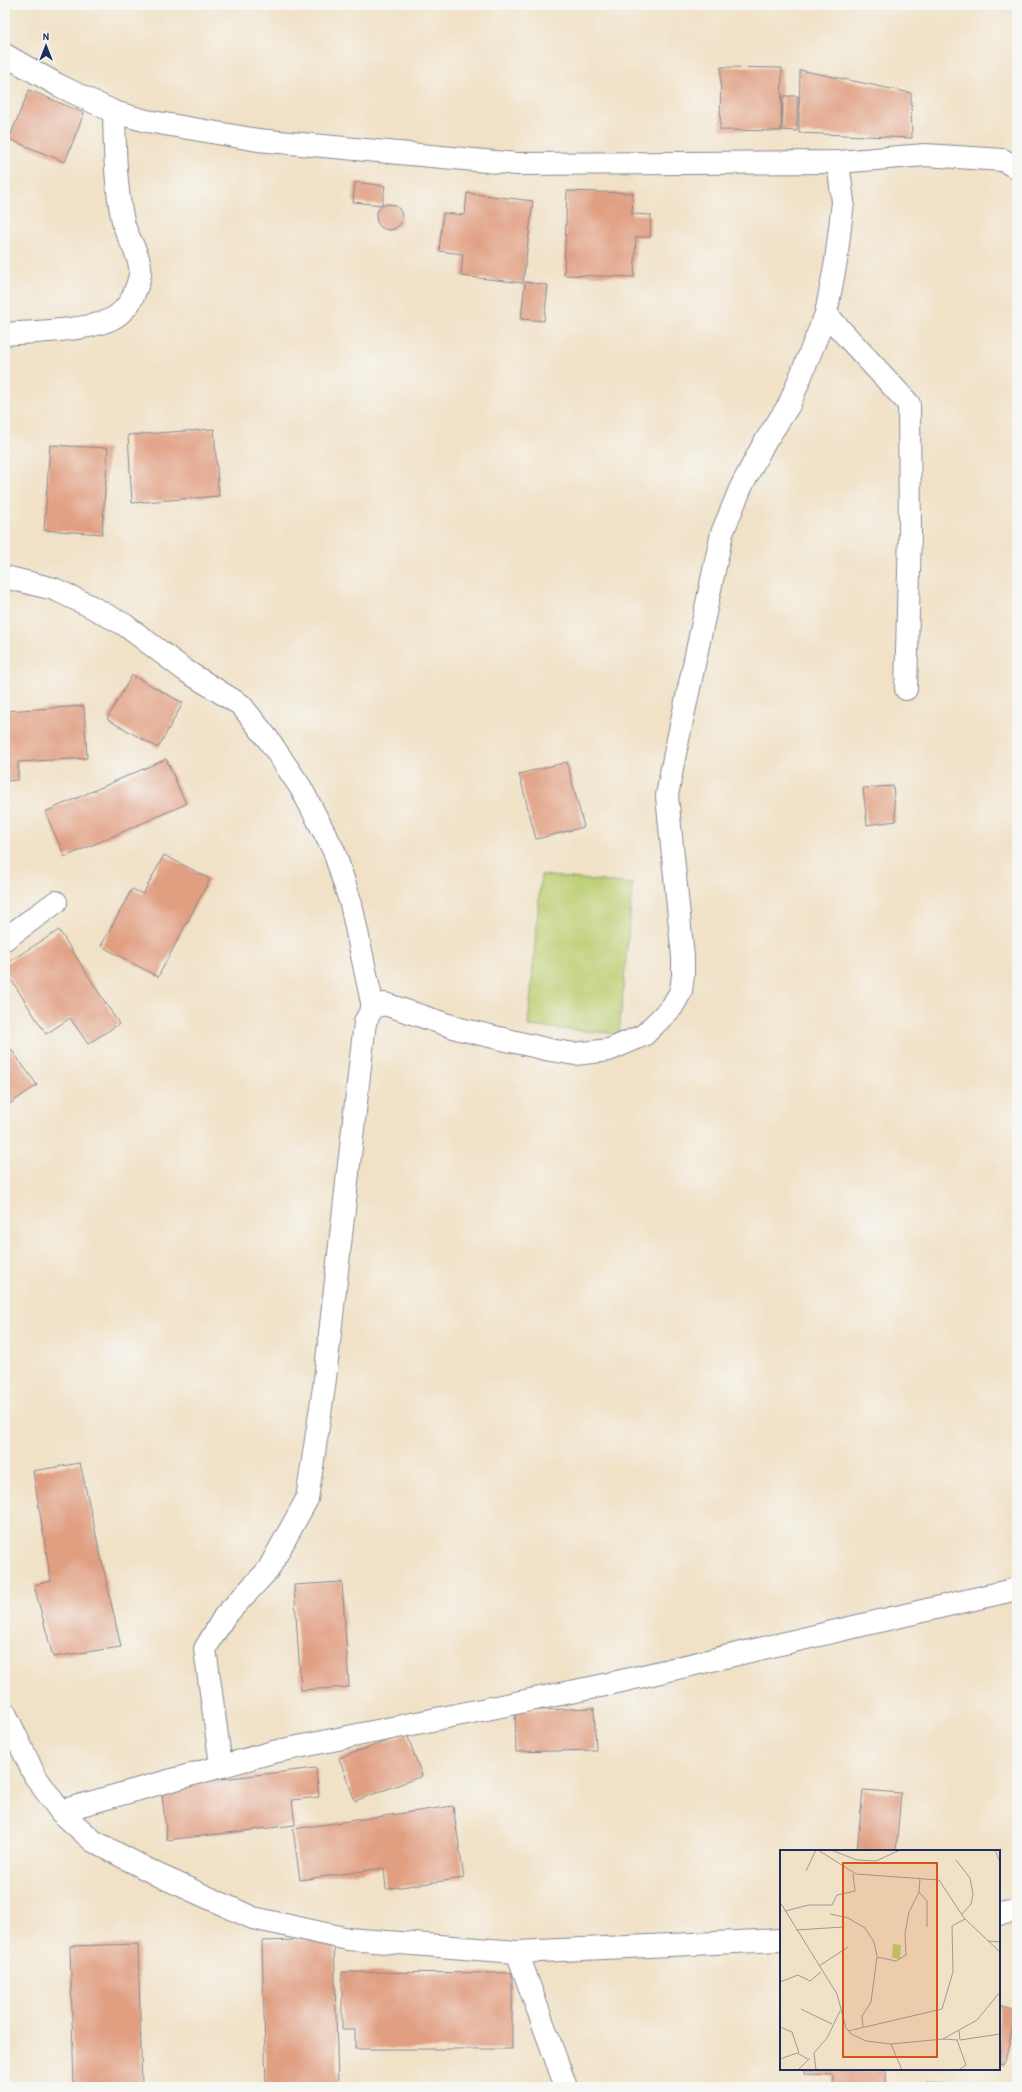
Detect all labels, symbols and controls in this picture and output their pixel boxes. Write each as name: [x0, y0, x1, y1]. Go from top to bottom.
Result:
north arrow: [26, 26, 66, 66]
text: N: [43, 29, 49, 43]
inset map: [780, 1850, 1000, 2070]

